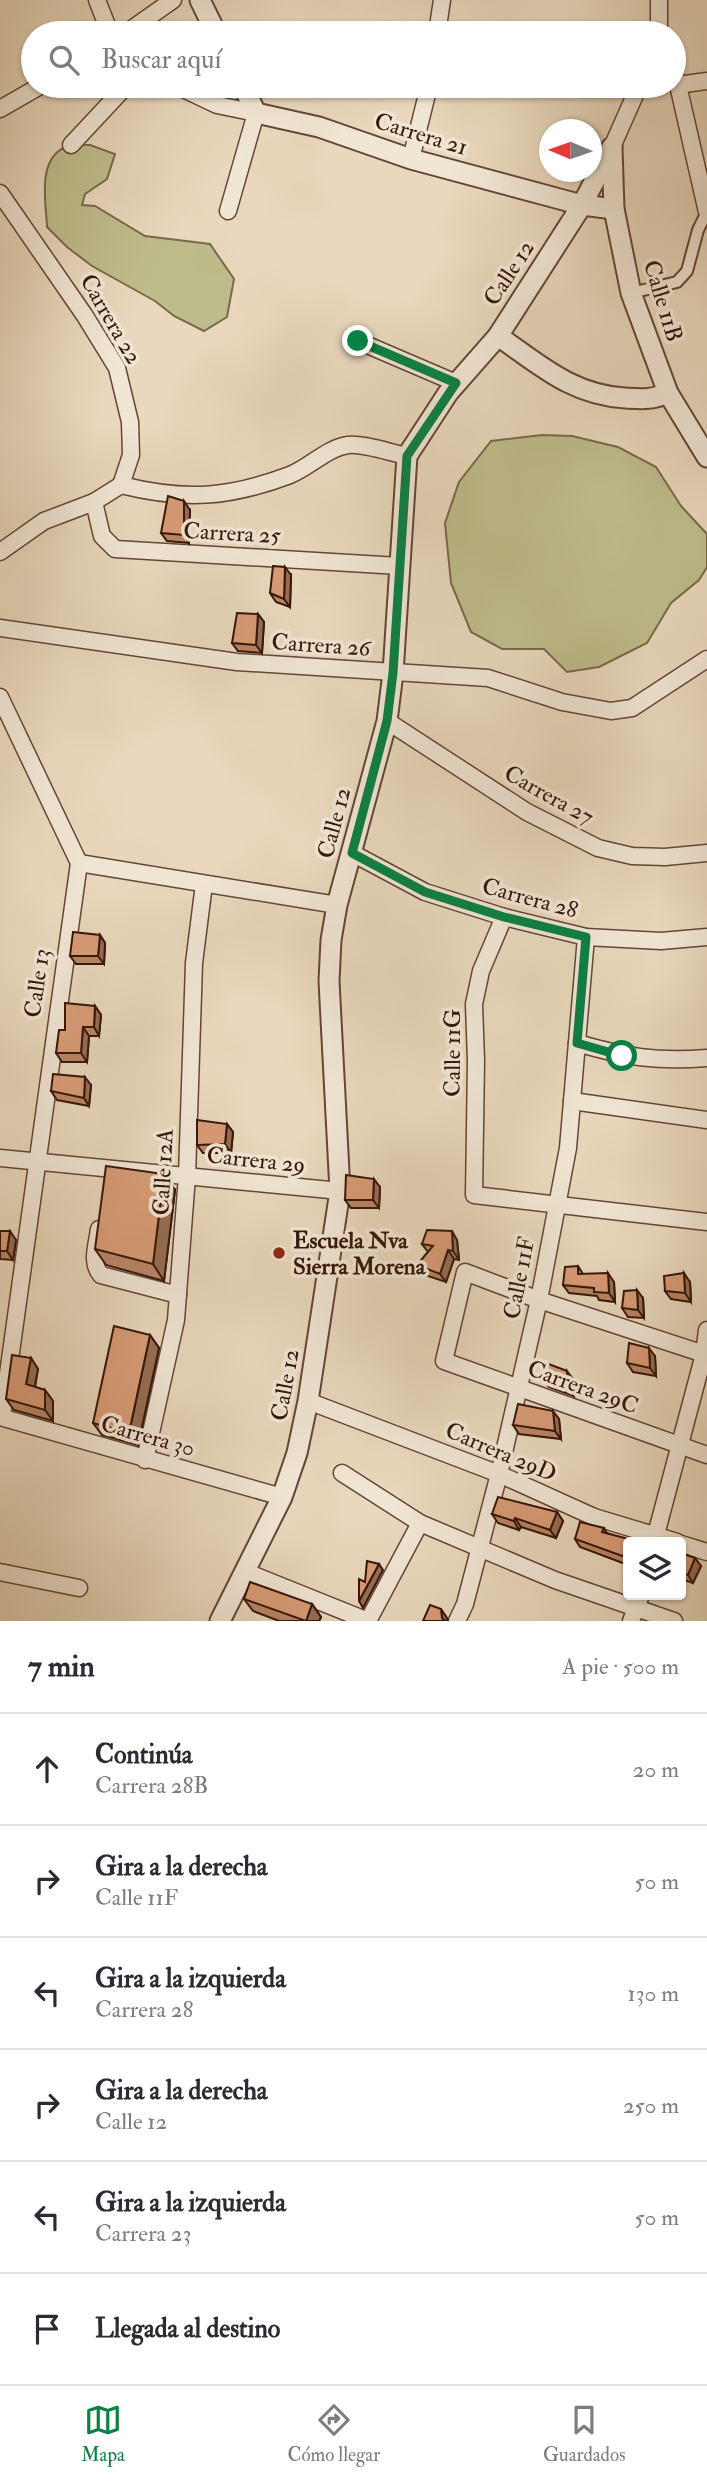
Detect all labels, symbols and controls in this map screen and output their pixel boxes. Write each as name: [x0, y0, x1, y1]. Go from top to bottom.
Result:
search box: [21, 21, 686, 98]
icon: search: [45, 41, 83, 79]
text: Buscar aquí: [101, 44, 221, 76]
street label: Carrera 21: [371, 106, 471, 162]
north arrow: [539, 119, 602, 182]
street label: Calle 12: [477, 235, 541, 311]
street label: Calle 11B: [637, 257, 689, 345]
street label: Carrera 22: [74, 269, 148, 369]
route end: [342, 325, 373, 356]
street label: Carrera 25: [183, 516, 281, 550]
street label: Carrera 26: [271, 627, 373, 663]
street label: Carrera 27: [499, 759, 599, 832]
street label: Calle 12: [311, 784, 357, 862]
street label: Carrera 28: [479, 871, 581, 925]
street label: Calle 13: [18, 947, 56, 1019]
street label: Calle 11G: [438, 1009, 467, 1097]
route start: [606, 1040, 637, 1071]
street label: Calle 12A: [146, 1127, 180, 1216]
street label: Carrera 29: [205, 1140, 307, 1180]
place label: Escuela Nva Sierra Morena: [293, 1226, 427, 1281]
street label: Calle 11F: [497, 1234, 541, 1322]
marker: Escuela Nva Sierra Morena: [271, 1245, 287, 1261]
street label: Calle 12: [264, 1347, 306, 1423]
street label: Carrera 29C: [524, 1354, 642, 1420]
street label: Carrera 30: [98, 1409, 198, 1463]
street label: Carrera 29D: [441, 1416, 561, 1488]
map controls: [623, 1537, 686, 1600]
button: layers: [623, 1537, 686, 1600]
text: 7 min: [28, 1648, 95, 1685]
text: A pie · 500 m: [562, 1652, 679, 1681]
text: Continúa: [95, 1739, 193, 1771]
icon: ahead: [28, 1750, 66, 1788]
text: 20 m: [633, 1755, 679, 1784]
text: Carrera 28B: [95, 1771, 208, 1800]
text: Gira a la derecha: [95, 1851, 268, 1883]
icon: right: [28, 1862, 66, 1900]
text: 50 m: [635, 1867, 679, 1896]
text: Calle 11F: [95, 1883, 178, 1912]
text: Gira a la izquierda: [95, 1963, 286, 1995]
icon: left: [28, 1974, 66, 2012]
text: 130 m: [627, 1979, 679, 2008]
text: Carrera 28: [95, 1995, 193, 2024]
text: Gira a la derecha: [95, 2075, 268, 2107]
icon: right: [28, 2086, 66, 2124]
text: 250 m: [623, 2091, 679, 2120]
text: Calle 12: [95, 2107, 167, 2136]
text: Gira a la izquierda: [95, 2187, 286, 2219]
icon: left: [28, 2198, 66, 2236]
text: 50 m: [635, 2203, 679, 2232]
text: Carrera 23: [95, 2219, 191, 2248]
icon: arrive: [28, 2310, 66, 2348]
text: Llegada al destino: [95, 2313, 280, 2345]
tab: Mapa: [81, 2401, 125, 2467]
tab: Cómo llegar: [287, 2401, 380, 2467]
tab: Guardados: [543, 2401, 626, 2467]

